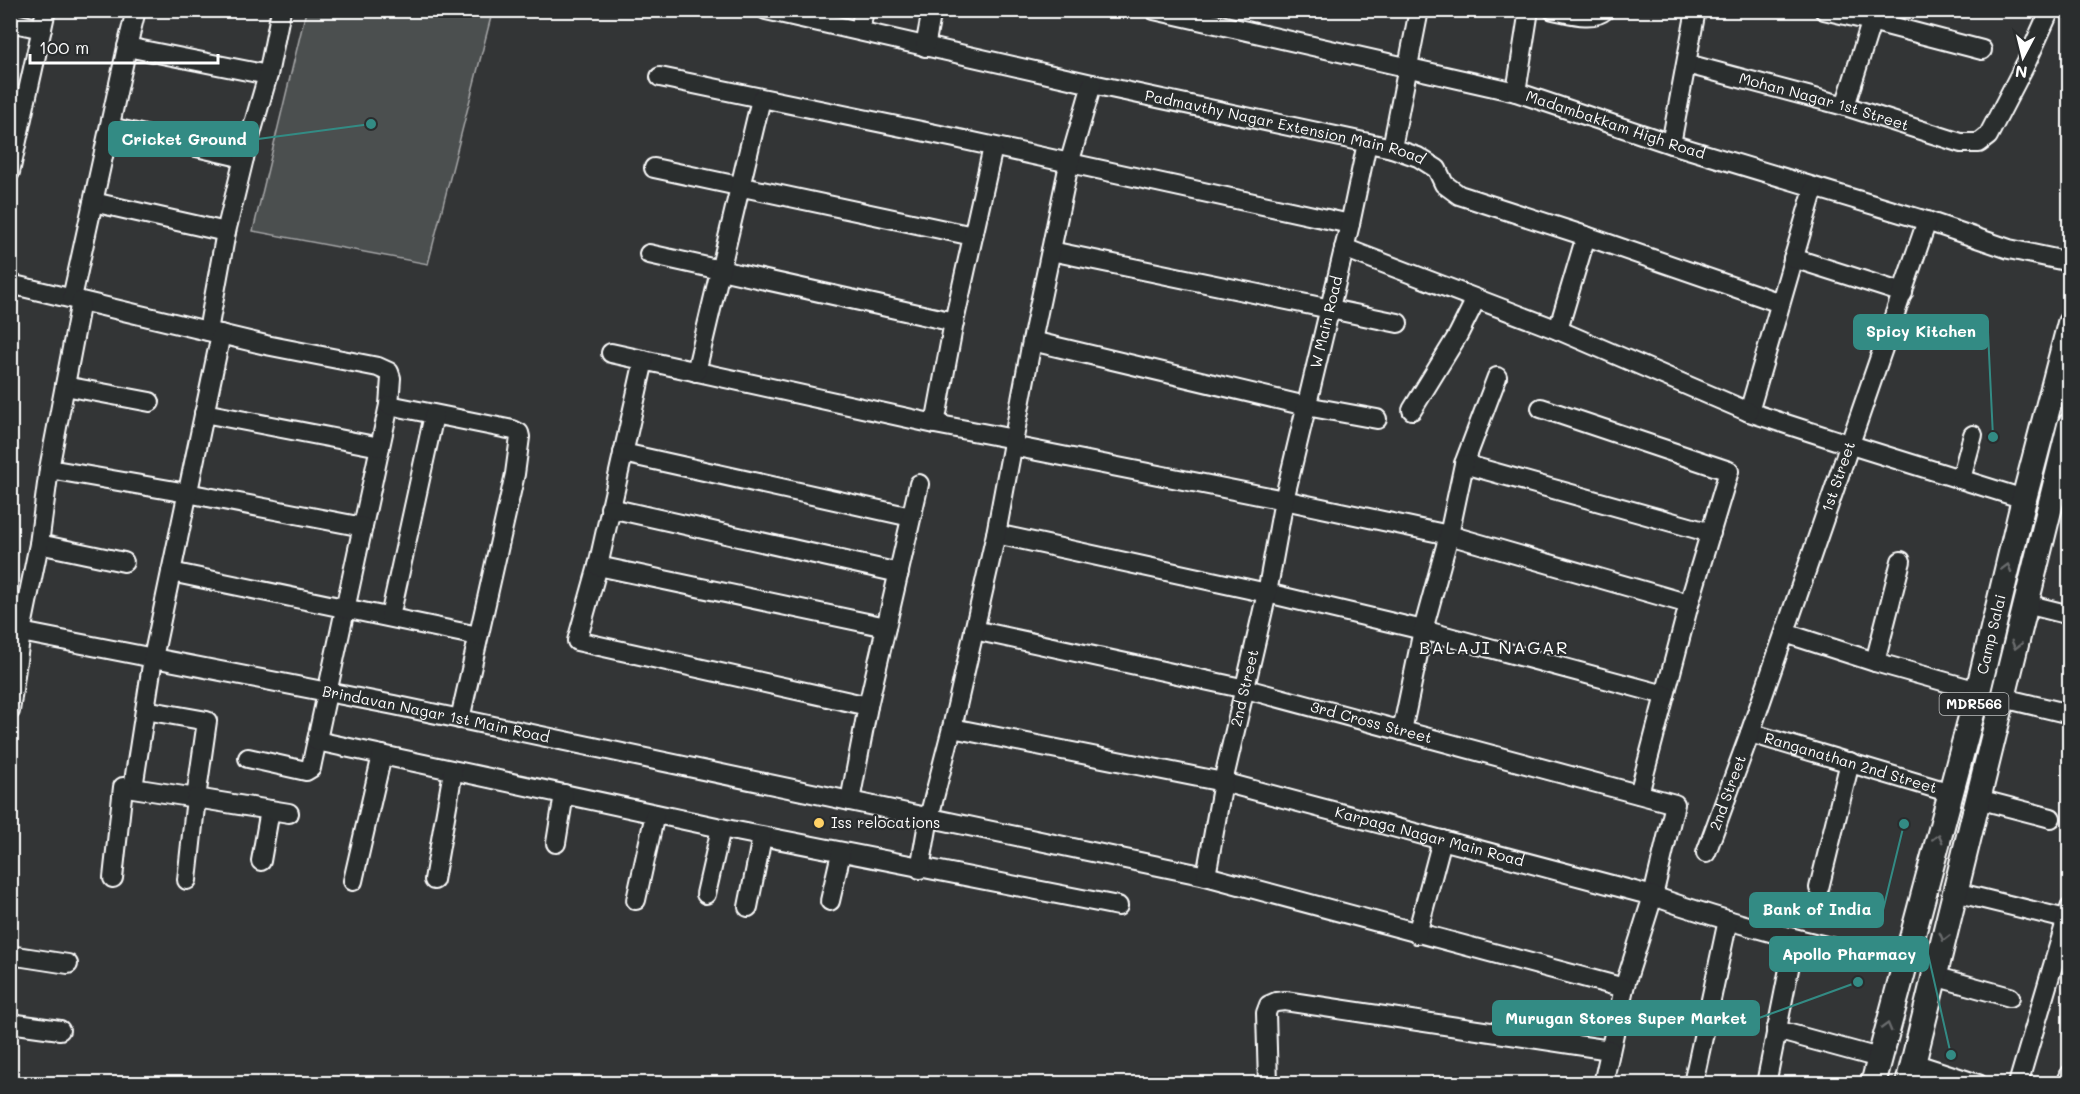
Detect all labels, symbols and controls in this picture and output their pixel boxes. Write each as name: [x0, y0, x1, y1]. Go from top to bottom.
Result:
scale bar: [30, 27, 218, 65]
north arrow: [1993, 27, 2053, 87]
text: 100 m: [39, 35, 89, 59]
text: N: [2014, 61, 2028, 84]
street label: Mohan Nagar 1st Street: [1737, 67, 1912, 135]
street label: Padmavthy Nagar Extension Main Road: [1143, 85, 1430, 168]
street label: Madambakkam High Road: [1523, 85, 1708, 163]
callout: Cricket Ground: [109, 122, 258, 156]
text: Cricket Ground: [121, 128, 247, 149]
street label: W Main Road: [1305, 274, 1346, 370]
callout: Spicy Kitchen: [1854, 315, 1988, 349]
text: Spicy Kitchen: [1866, 320, 1976, 341]
street label: 1st Street: [1816, 438, 1859, 514]
one-way arrow: [2000, 563, 2012, 574]
street label: Camp Salai: [1971, 592, 2010, 676]
district label: BALAJI NAGAR: [1419, 635, 1569, 659]
one-way arrow: [2010, 640, 2023, 650]
street label: 2nd Street: [1225, 647, 1263, 728]
street label: Brindavan Nagar 1st Main Road: [321, 680, 552, 747]
road number: MDR566: [1940, 693, 2008, 715]
street label: 3rd Cross Street: [1309, 696, 1434, 747]
street label: Ranganathan 2nd Street: [1762, 727, 1940, 797]
street label: 2nd Street: [1704, 752, 1750, 833]
street label: Karpaga Nagar Main Road: [1333, 801, 1527, 870]
place label: Iss relocations: [831, 812, 940, 832]
marker: Iss relocations: [812, 816, 826, 830]
one-way arrow: [1931, 834, 1943, 844]
callout: Bank of India: [1750, 893, 1883, 927]
text: Bank of India: [1762, 898, 1872, 919]
one-way arrow: [1939, 931, 1951, 942]
callout: Apollo Pharmacy: [1770, 937, 1928, 971]
text: Apollo Pharmacy: [1782, 943, 1916, 964]
callout: Murugan Stores Super Market: [1493, 1001, 1759, 1035]
text: Murugan Stores Super Market: [1505, 1007, 1747, 1028]
one-way arrow: [1880, 1022, 1893, 1032]

